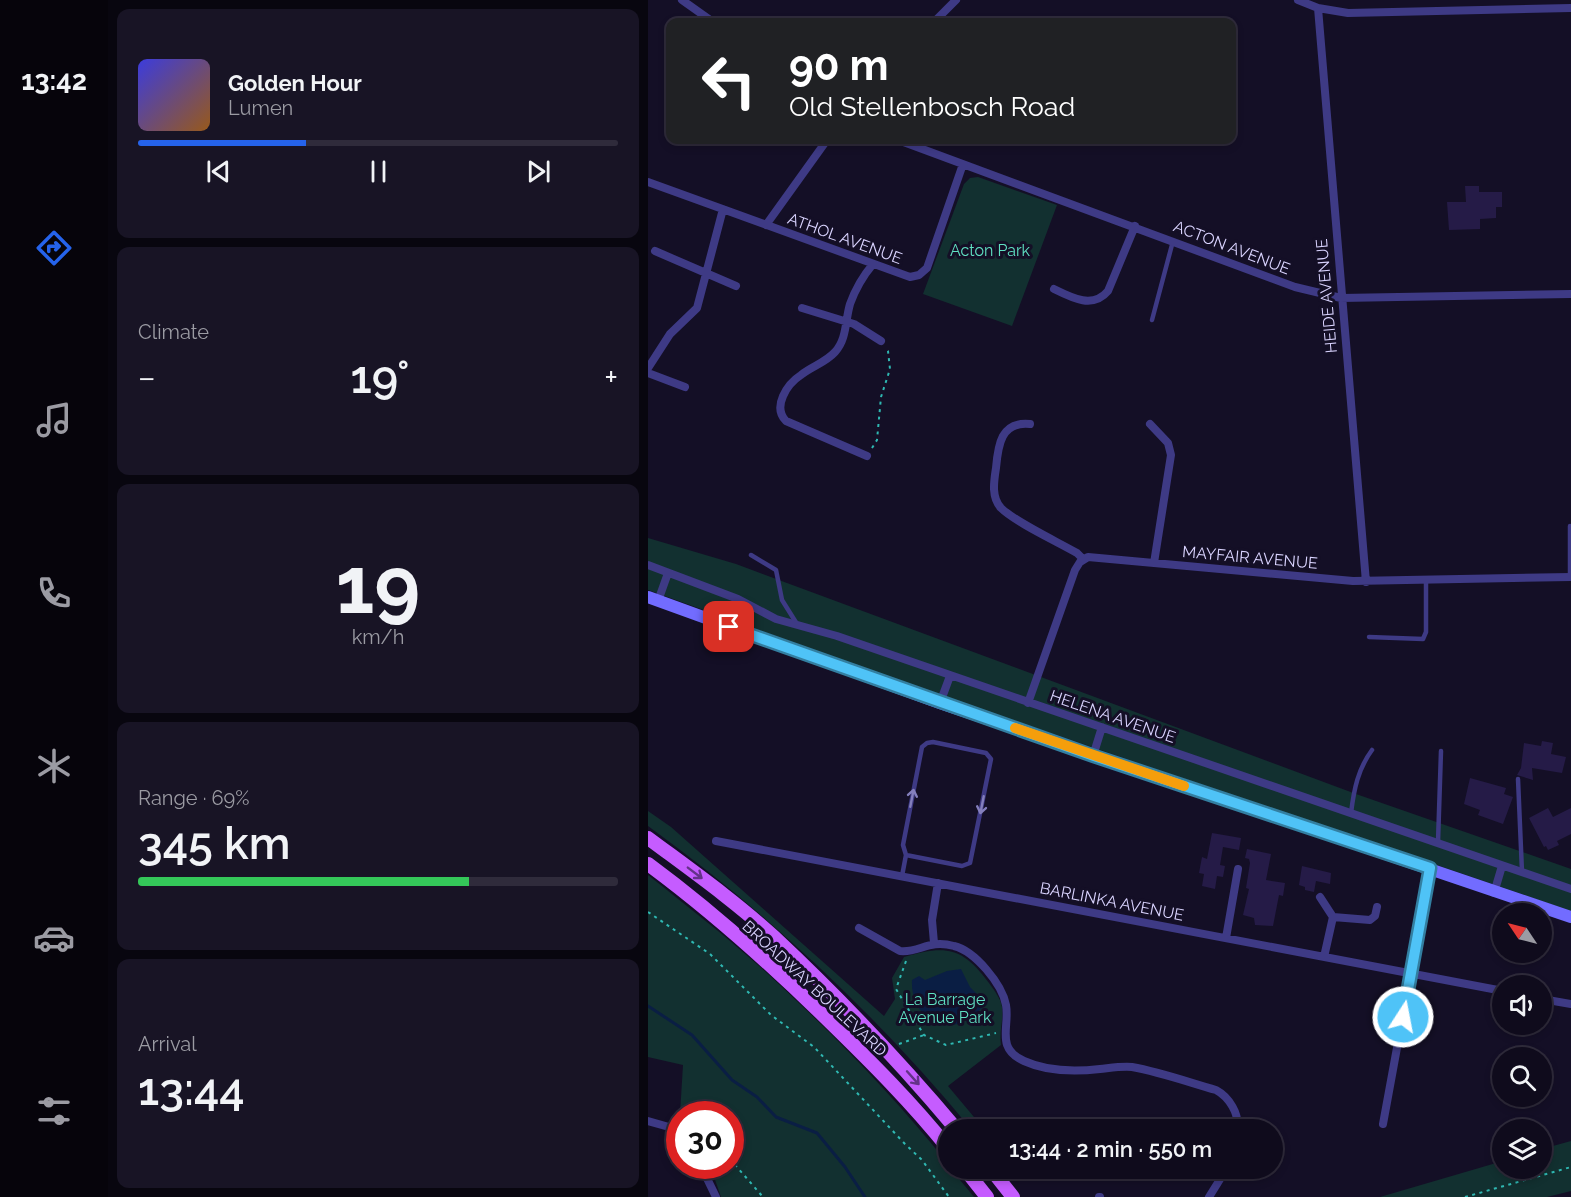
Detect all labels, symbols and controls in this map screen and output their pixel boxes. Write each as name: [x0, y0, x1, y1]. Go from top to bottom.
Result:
text: 90 m: [789, 41, 889, 90]
icon: left: [690, 42, 768, 120]
text: 13:42: [21, 65, 87, 96]
text: Golden Hour: [228, 70, 362, 96]
text: Old Stellenbosch Road: [789, 91, 1075, 122]
text: Lumen: [228, 96, 293, 120]
icon: previous: [202, 155, 235, 188]
icon: pause: [362, 155, 395, 188]
icon: next: [522, 155, 555, 188]
street label: ATHOL AVENUE: [785, 209, 905, 268]
street label: ACTON AVENUE: [1171, 216, 1293, 279]
icon: directions: [33, 227, 75, 269]
street label: HEIDE AVENUE: [1312, 238, 1341, 354]
park label: Acton Park: [950, 241, 1031, 260]
text: Climate: [138, 320, 209, 344]
text: 19°: [351, 351, 409, 404]
text: −: [138, 358, 156, 397]
text: +: [604, 358, 618, 397]
icon: music: [33, 399, 75, 441]
text: 19: [336, 540, 420, 631]
street label: MAYFAIR AVENUE: [1181, 542, 1319, 573]
icon: phone: [33, 572, 75, 614]
pin: [703, 601, 754, 652]
icon: arrive: [712, 610, 745, 643]
text: km/h: [352, 625, 404, 649]
street label: HELENA AVENUE: [1048, 686, 1178, 747]
icon: climate: [33, 745, 75, 787]
text: Range · 69%: [138, 786, 250, 810]
one-way arrow: [907, 788, 918, 808]
one-way arrow: [976, 795, 987, 814]
text: 345 km: [138, 817, 290, 870]
one-way arrow: [687, 866, 703, 879]
street label: BARLINKA AVENUE: [1038, 878, 1186, 925]
north arrow: [1492, 903, 1552, 963]
map controls: [1492, 903, 1552, 1179]
icon: car: [33, 917, 75, 959]
street label: BROADWAY BOULEVARD: [739, 917, 891, 1060]
button: sound: [1492, 975, 1552, 1035]
position arrow: [1371, 985, 1435, 1049]
park label: La Barrage Avenue Park: [899, 990, 992, 1027]
text: Arrival: [138, 1032, 197, 1056]
button: search: [1492, 1047, 1552, 1107]
text: 13:44: [138, 1063, 245, 1116]
one-way arrow: [906, 1071, 920, 1086]
icon: filters: [33, 1090, 75, 1132]
speed limit sign: 30: [666, 1101, 744, 1179]
button: layers: [1492, 1119, 1552, 1179]
text: 13:44 · 2 min · 550 m: [1009, 1136, 1212, 1162]

